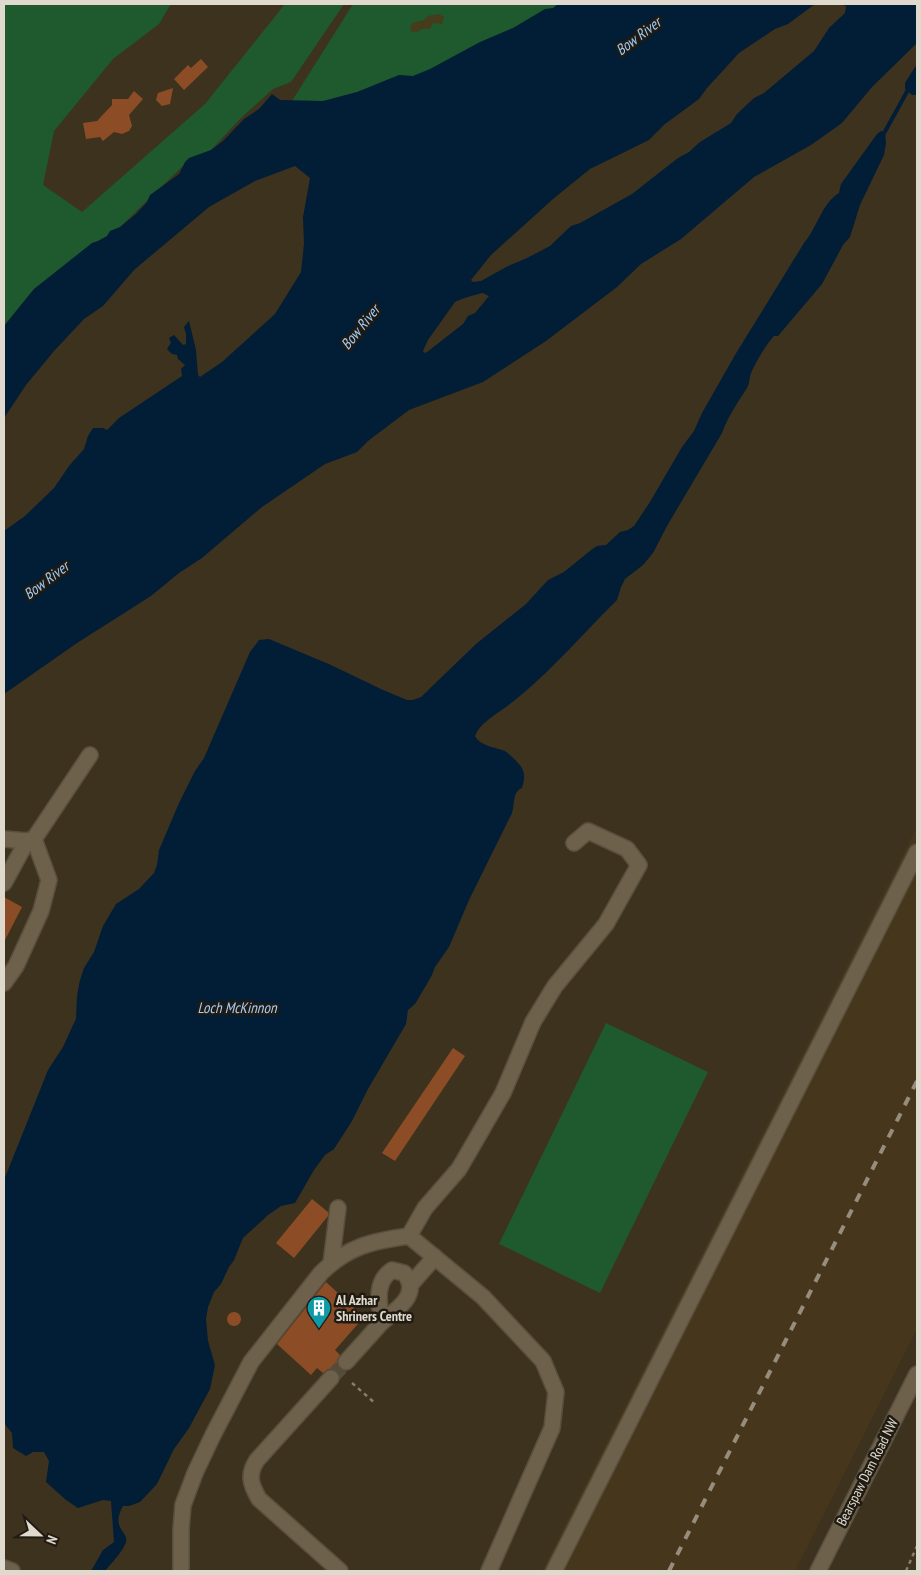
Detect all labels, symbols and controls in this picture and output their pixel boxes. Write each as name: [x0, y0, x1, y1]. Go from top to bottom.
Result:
water label: Bow River: [612, 12, 666, 59]
water label: Bow River: [336, 299, 385, 353]
water label: Bow River: [20, 556, 74, 603]
water label: Loch McKinnon: [198, 998, 278, 1017]
place label: Al Azhar Shriners Centre: [335, 1291, 412, 1325]
building icon: Al Azhar Shriners Centre: [306, 1295, 332, 1329]
street label: Bearspaw Dam Road NW: [832, 1415, 902, 1529]
north arrow: [15, 1510, 65, 1560]
text: N: [42, 1533, 62, 1547]

